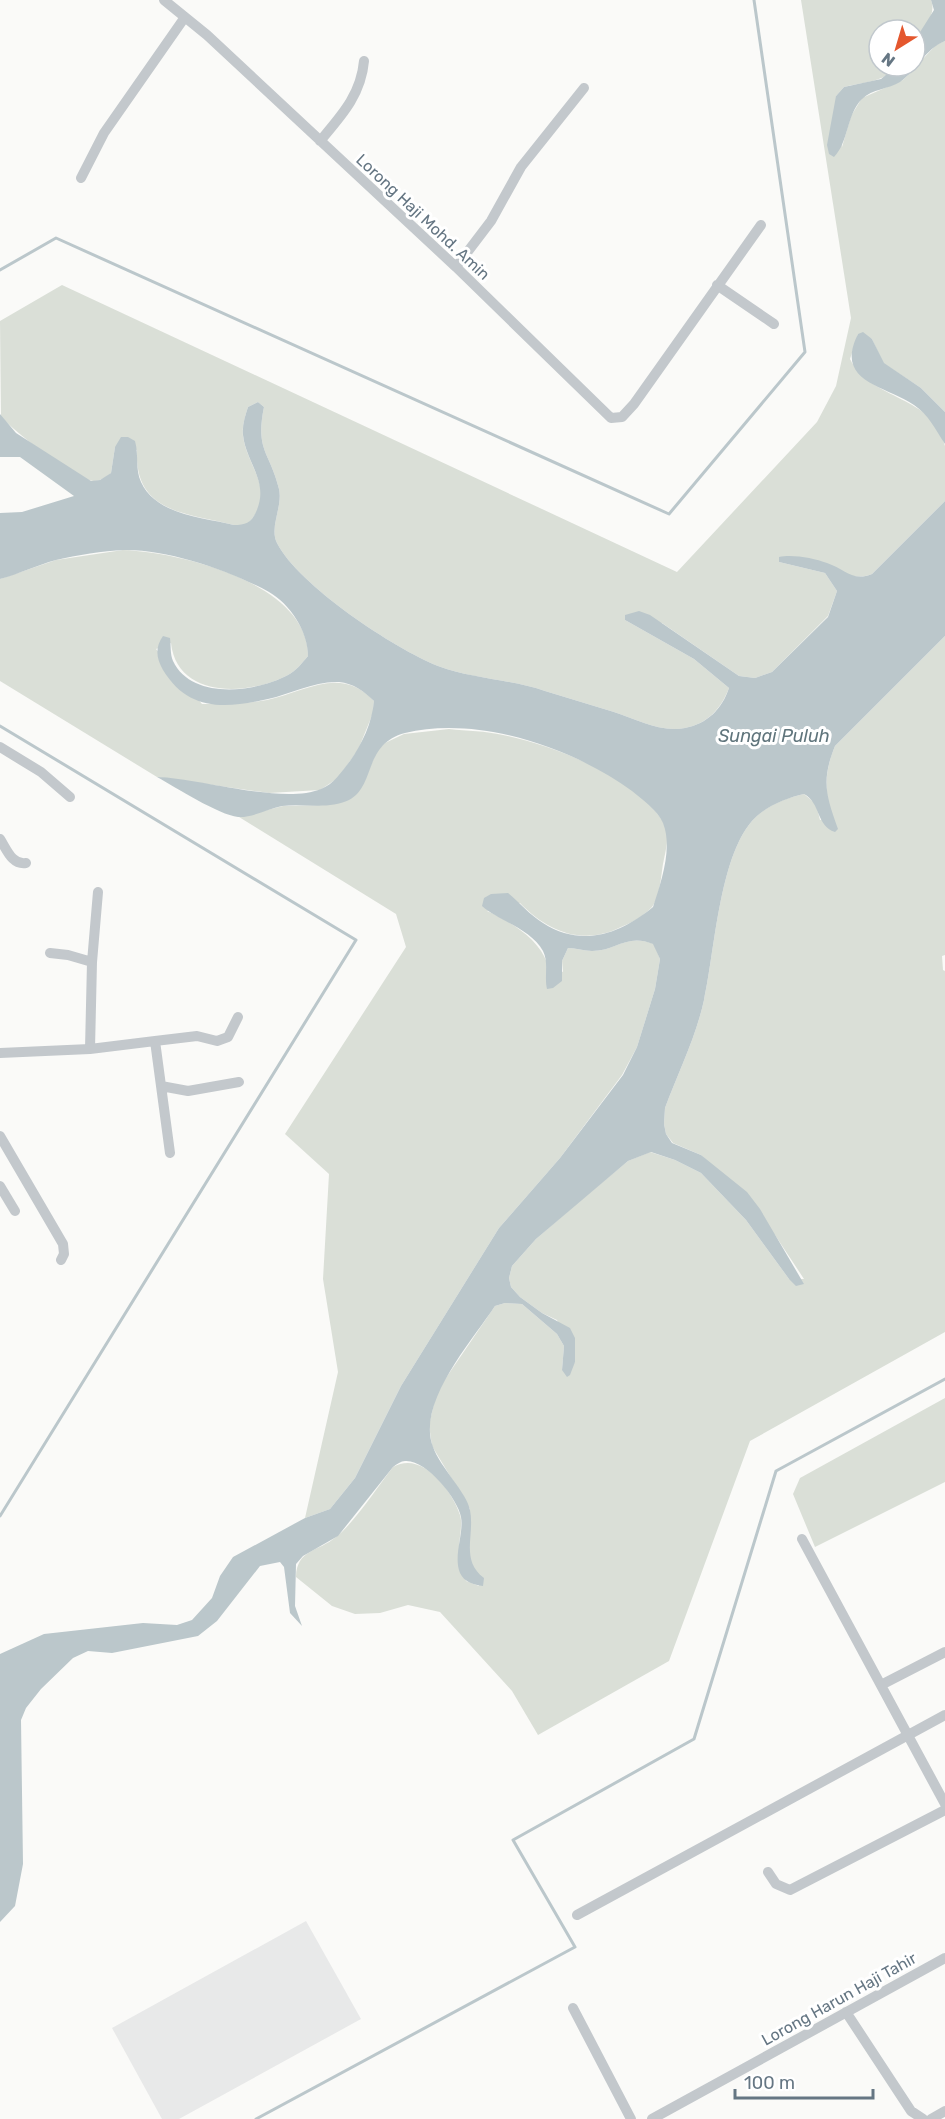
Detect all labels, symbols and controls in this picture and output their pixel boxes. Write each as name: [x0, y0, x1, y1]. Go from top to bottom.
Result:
north arrow: [867, 18, 927, 78]
text: N: [878, 49, 899, 71]
street label: Lorong Haji Mohd. Amin: [352, 150, 494, 284]
water label: Sungai Puluh: [718, 725, 830, 747]
street label: Lorong Harun Haji Tahir: [758, 1948, 920, 2050]
scale bar: [735, 2062, 873, 2100]
text: 100 m: [744, 2072, 795, 2094]

